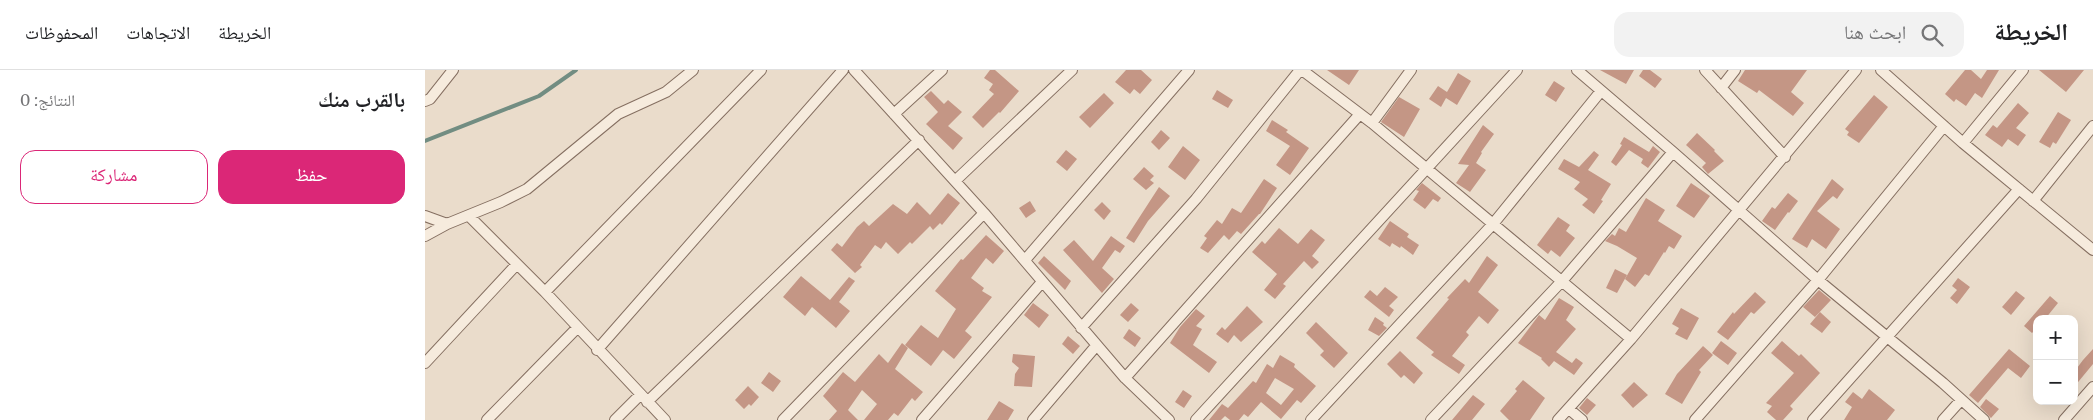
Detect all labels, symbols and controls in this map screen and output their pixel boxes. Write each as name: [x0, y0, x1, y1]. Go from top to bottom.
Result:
search box: [1614, 12, 1964, 57]
text: الخريطة: [1994, 16, 2068, 47]
text: ابحث هنا: [1844, 20, 1906, 44]
text: المحفوظات: [25, 21, 98, 44]
text: الاتجاهات: [126, 21, 190, 44]
text: الخريطة: [218, 21, 271, 44]
icon: search: [1918, 21, 1946, 49]
text: بالقرب منك: [318, 86, 405, 113]
text: النتائج: 0: [20, 90, 75, 110]
button: مشاركة: [20, 150, 208, 204]
button: حفظ: [218, 150, 405, 204]
map controls: [2033, 315, 2078, 405]
button: +: [2033, 315, 2078, 360]
button: −: [2033, 360, 2078, 405]

